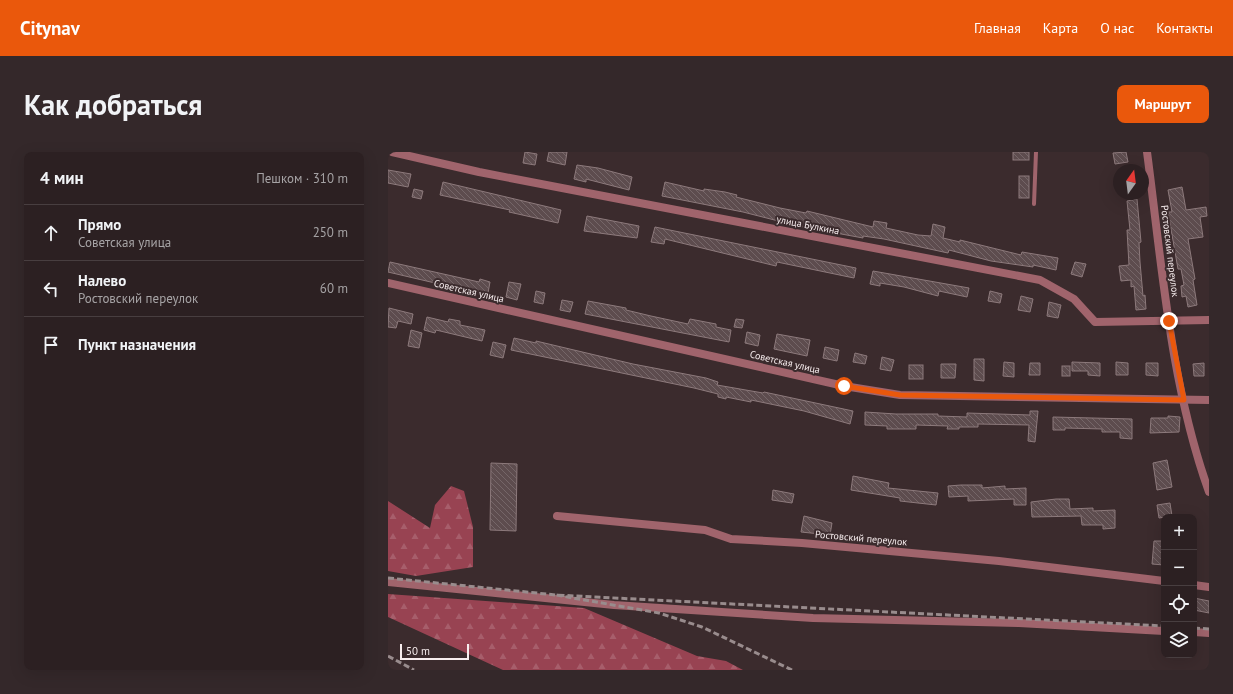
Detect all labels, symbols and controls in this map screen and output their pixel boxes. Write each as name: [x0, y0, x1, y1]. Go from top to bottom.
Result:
text: Citynav: [20, 16, 80, 40]
text: Главная: [974, 19, 1021, 37]
text: Карта: [1043, 19, 1078, 37]
text: О нас: [1100, 19, 1134, 37]
text: Контакты: [1156, 19, 1213, 37]
button: Маршрут: [1117, 85, 1209, 123]
text: Как добраться: [24, 86, 202, 123]
north arrow: [1113, 164, 1149, 200]
text: 4 мин: [40, 167, 84, 189]
text: Пешком · 310 m: [256, 170, 348, 187]
street label: Ростовский переулок: [1158, 204, 1182, 298]
street label: улица Булкина: [775, 213, 841, 237]
text: Прямо: [78, 215, 121, 234]
icon: ahead: [40, 222, 62, 244]
text: 250 m: [313, 224, 348, 241]
text: Советская улица: [78, 234, 171, 251]
text: Налево: [78, 271, 126, 290]
street label: Советская улица: [433, 277, 505, 305]
icon: left: [40, 278, 62, 300]
text: 60 m: [320, 280, 348, 297]
text: Ростовский переулок: [78, 290, 198, 307]
route end: [1160, 312, 1178, 330]
icon: arrive: [40, 334, 62, 356]
text: Пункт назначения: [78, 335, 196, 354]
street label: Советская улица: [749, 348, 821, 376]
route start: [835, 377, 853, 395]
map controls: [1161, 514, 1197, 658]
button: +: [1161, 514, 1197, 550]
street label: Ростовский переулок: [814, 527, 908, 549]
button: −: [1161, 550, 1197, 586]
button: locate: [1161, 586, 1197, 622]
button: layers: [1161, 622, 1197, 658]
scale bar: [400, 642, 469, 661]
text: 50 m: [406, 644, 430, 658]

